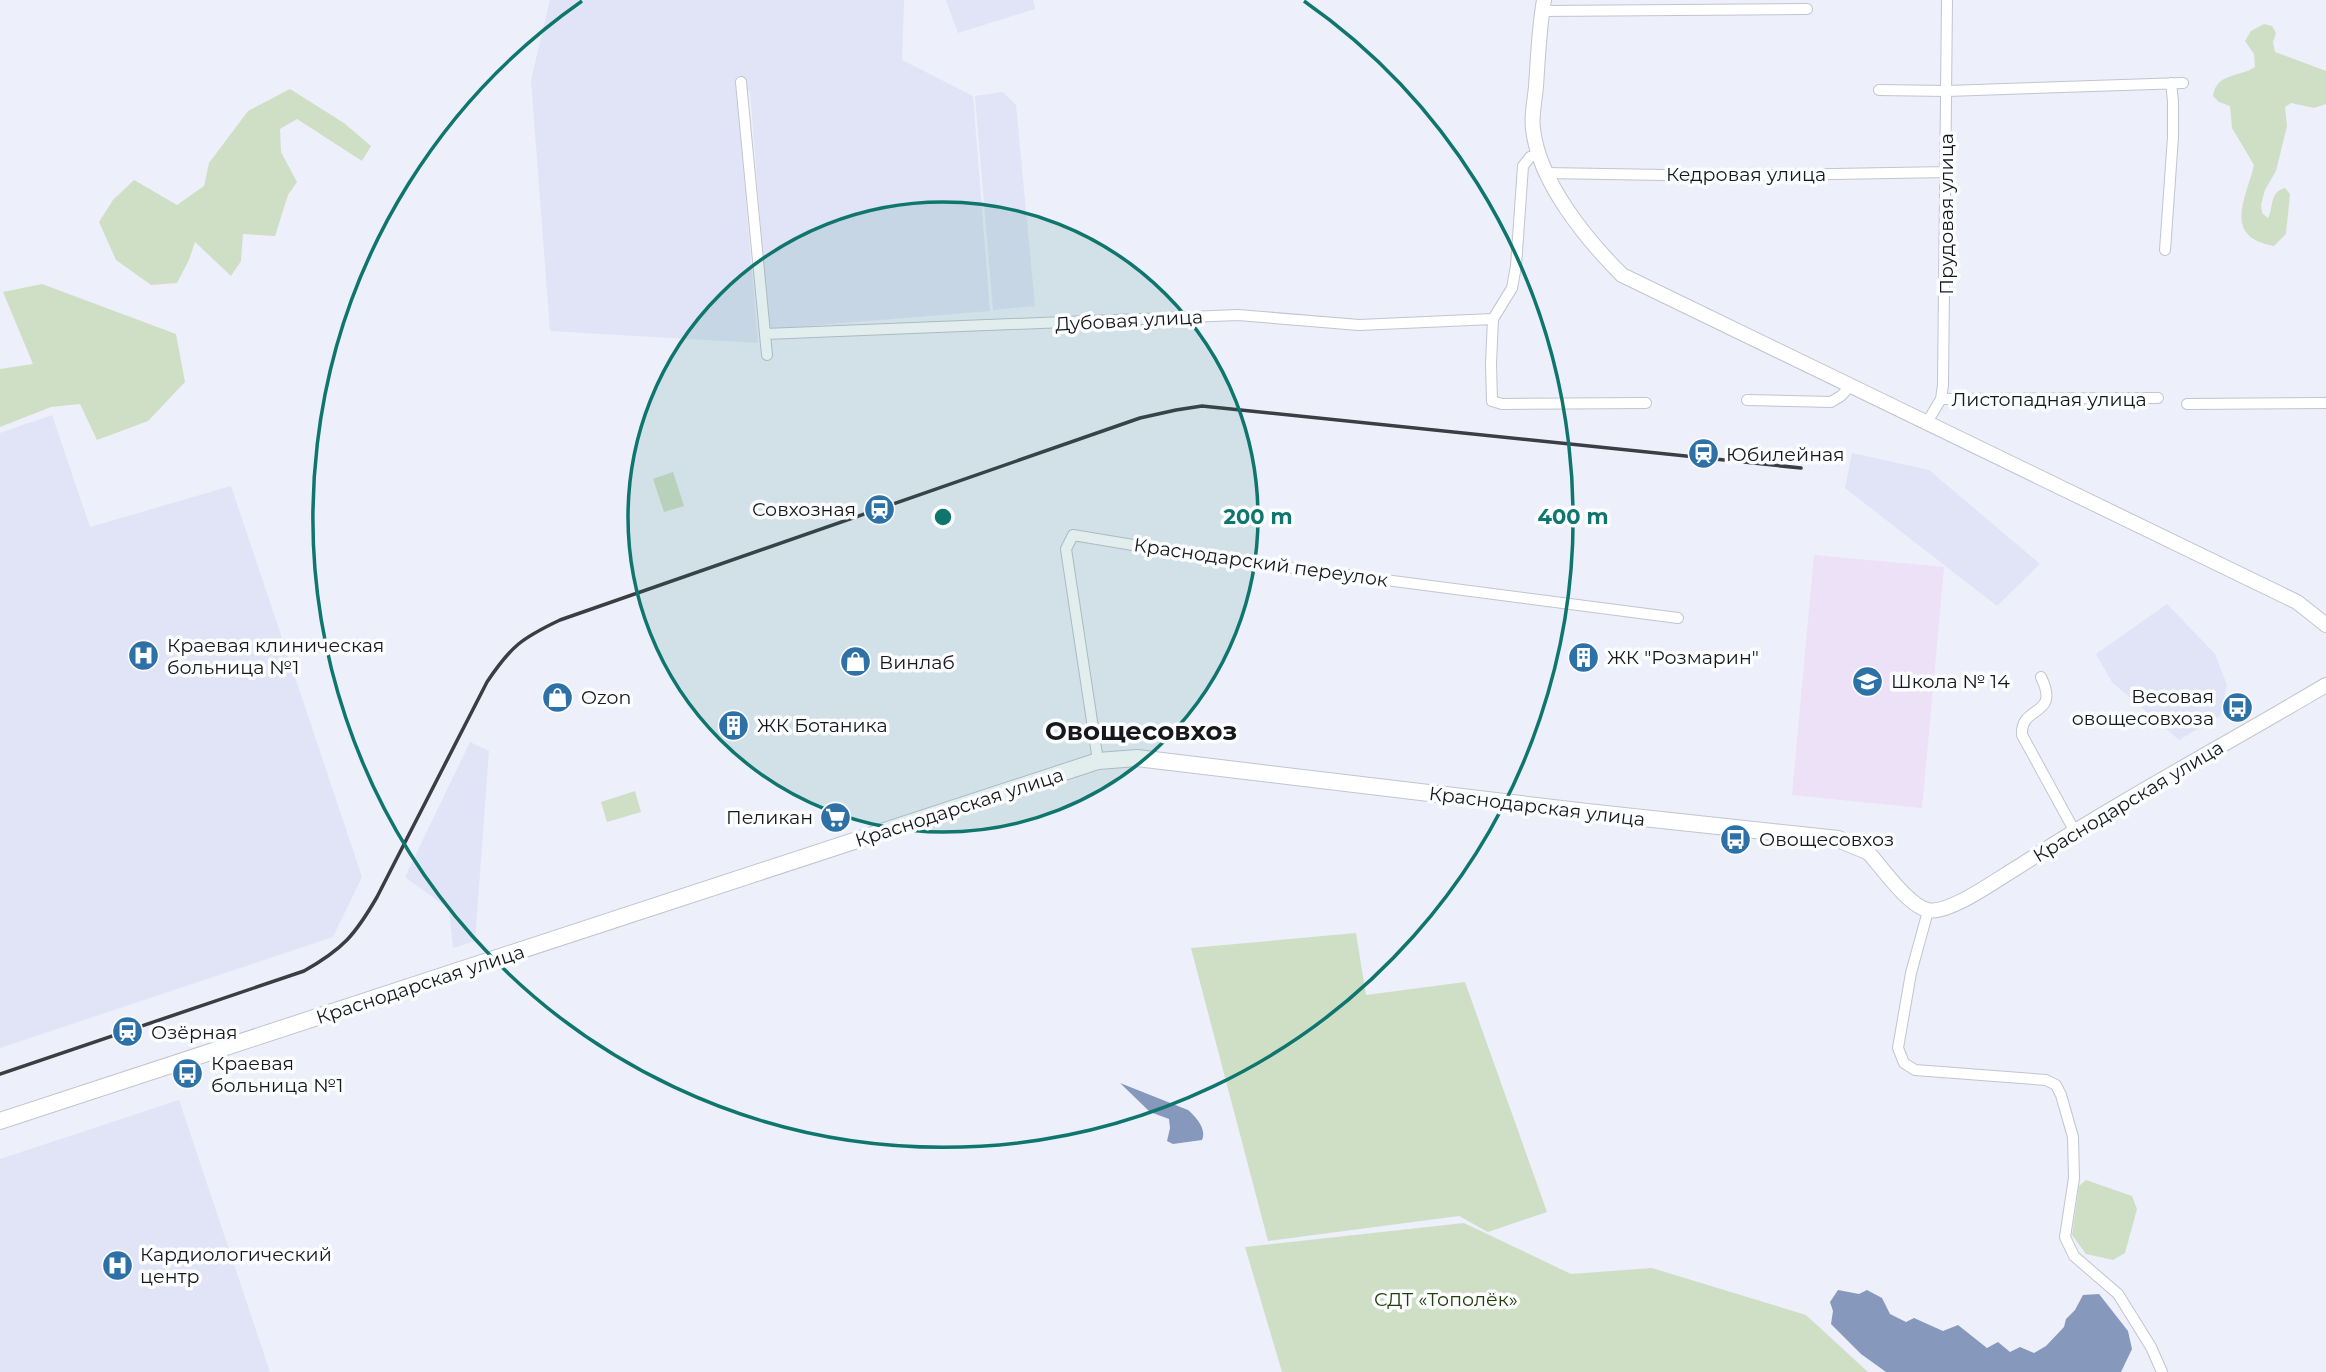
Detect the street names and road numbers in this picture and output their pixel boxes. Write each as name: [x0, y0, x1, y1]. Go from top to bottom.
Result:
street label: Прудовая улица: [1935, 133, 1958, 295]
street label: Кедровая улица: [1666, 163, 1826, 186]
street label: Дубовая улица: [1055, 305, 1204, 336]
street label: Листопадная улица: [1951, 388, 2147, 411]
street label: Краснодарский переулок: [1132, 533, 1390, 592]
street label: Краснодарская улица: [2029, 736, 2227, 867]
street label: Краснодарская улица: [852, 763, 1066, 852]
street label: Краснодарская улица: [1428, 782, 1646, 831]
street label: Краснодарская улица: [313, 940, 527, 1029]

